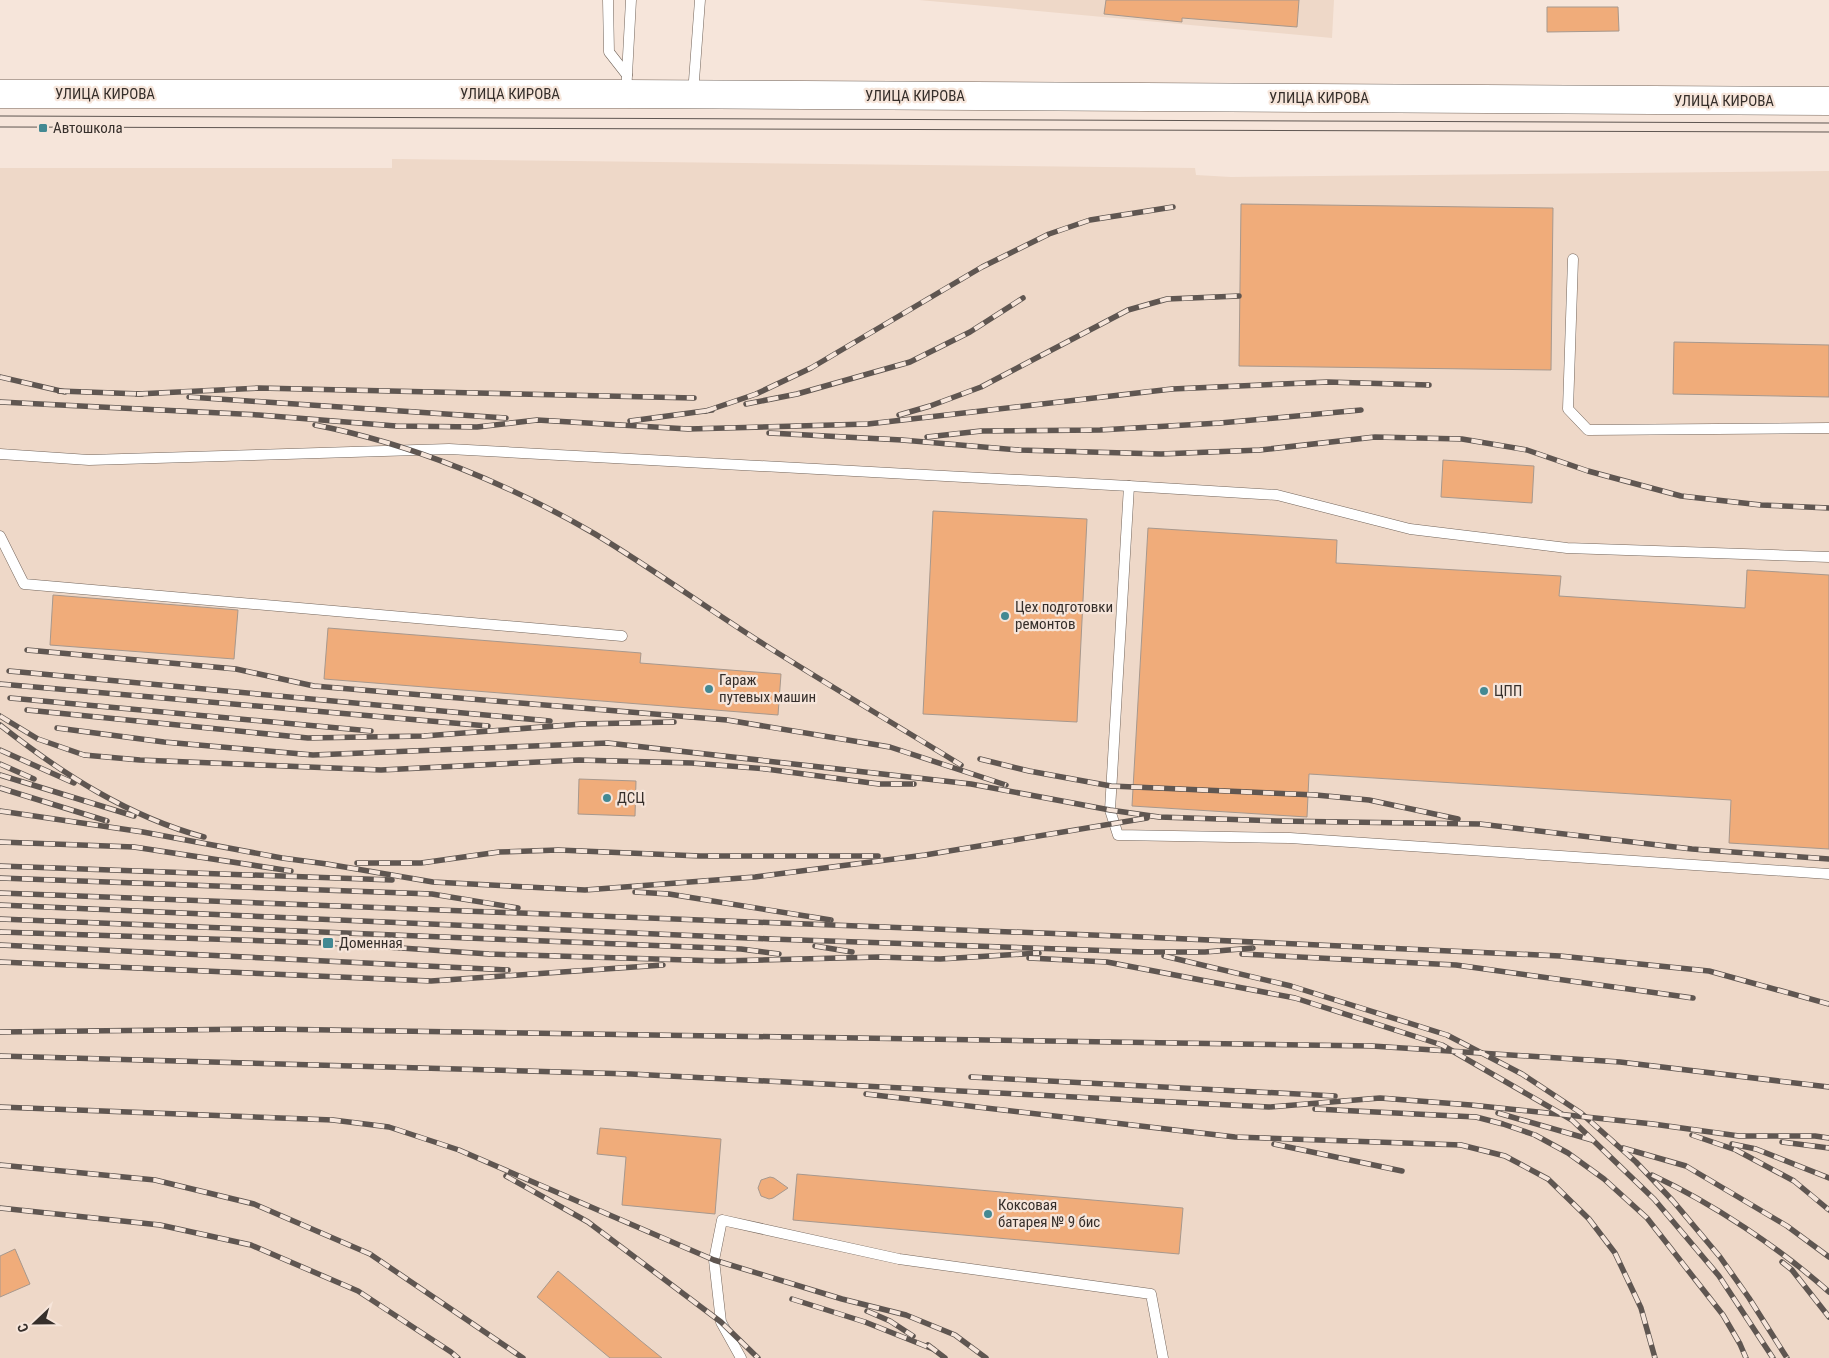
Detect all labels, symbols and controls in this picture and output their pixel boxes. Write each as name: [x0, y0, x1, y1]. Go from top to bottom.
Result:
street label: УЛИЦА КИРОВА: [55, 85, 155, 103]
street label: УЛИЦА КИРОВА: [460, 85, 560, 103]
street label: УЛИЦА КИРОВА: [865, 87, 965, 105]
street label: УЛИЦА КИРОВА: [1269, 89, 1369, 107]
street label: УЛИЦА КИРОВА: [1674, 92, 1774, 110]
place label: Автошкола: [53, 119, 123, 137]
marker: Автошкола: [37, 122, 49, 134]
place label: Цех подготовки ремонтов: [1015, 598, 1113, 633]
marker: Цех подготовки ремонтов: [999, 610, 1011, 622]
place label: Гараж путевых машин: [719, 671, 816, 706]
place label: ЦПП: [1494, 682, 1522, 700]
marker: Гараж путевых машин: [703, 683, 715, 695]
marker: ЦПП: [1478, 685, 1490, 697]
place label: ДСЦ: [617, 789, 645, 807]
marker: ДСЦ: [601, 792, 613, 804]
place label: Доменная: [339, 934, 403, 952]
marker: Доменная: [321, 936, 335, 950]
place label: Коксовая батарея № 9 бис: [998, 1196, 1100, 1231]
marker: Коксовая батарея № 9 бис: [982, 1208, 994, 1220]
north arrow: [10, 1298, 60, 1348]
text: С: [14, 1321, 32, 1335]

